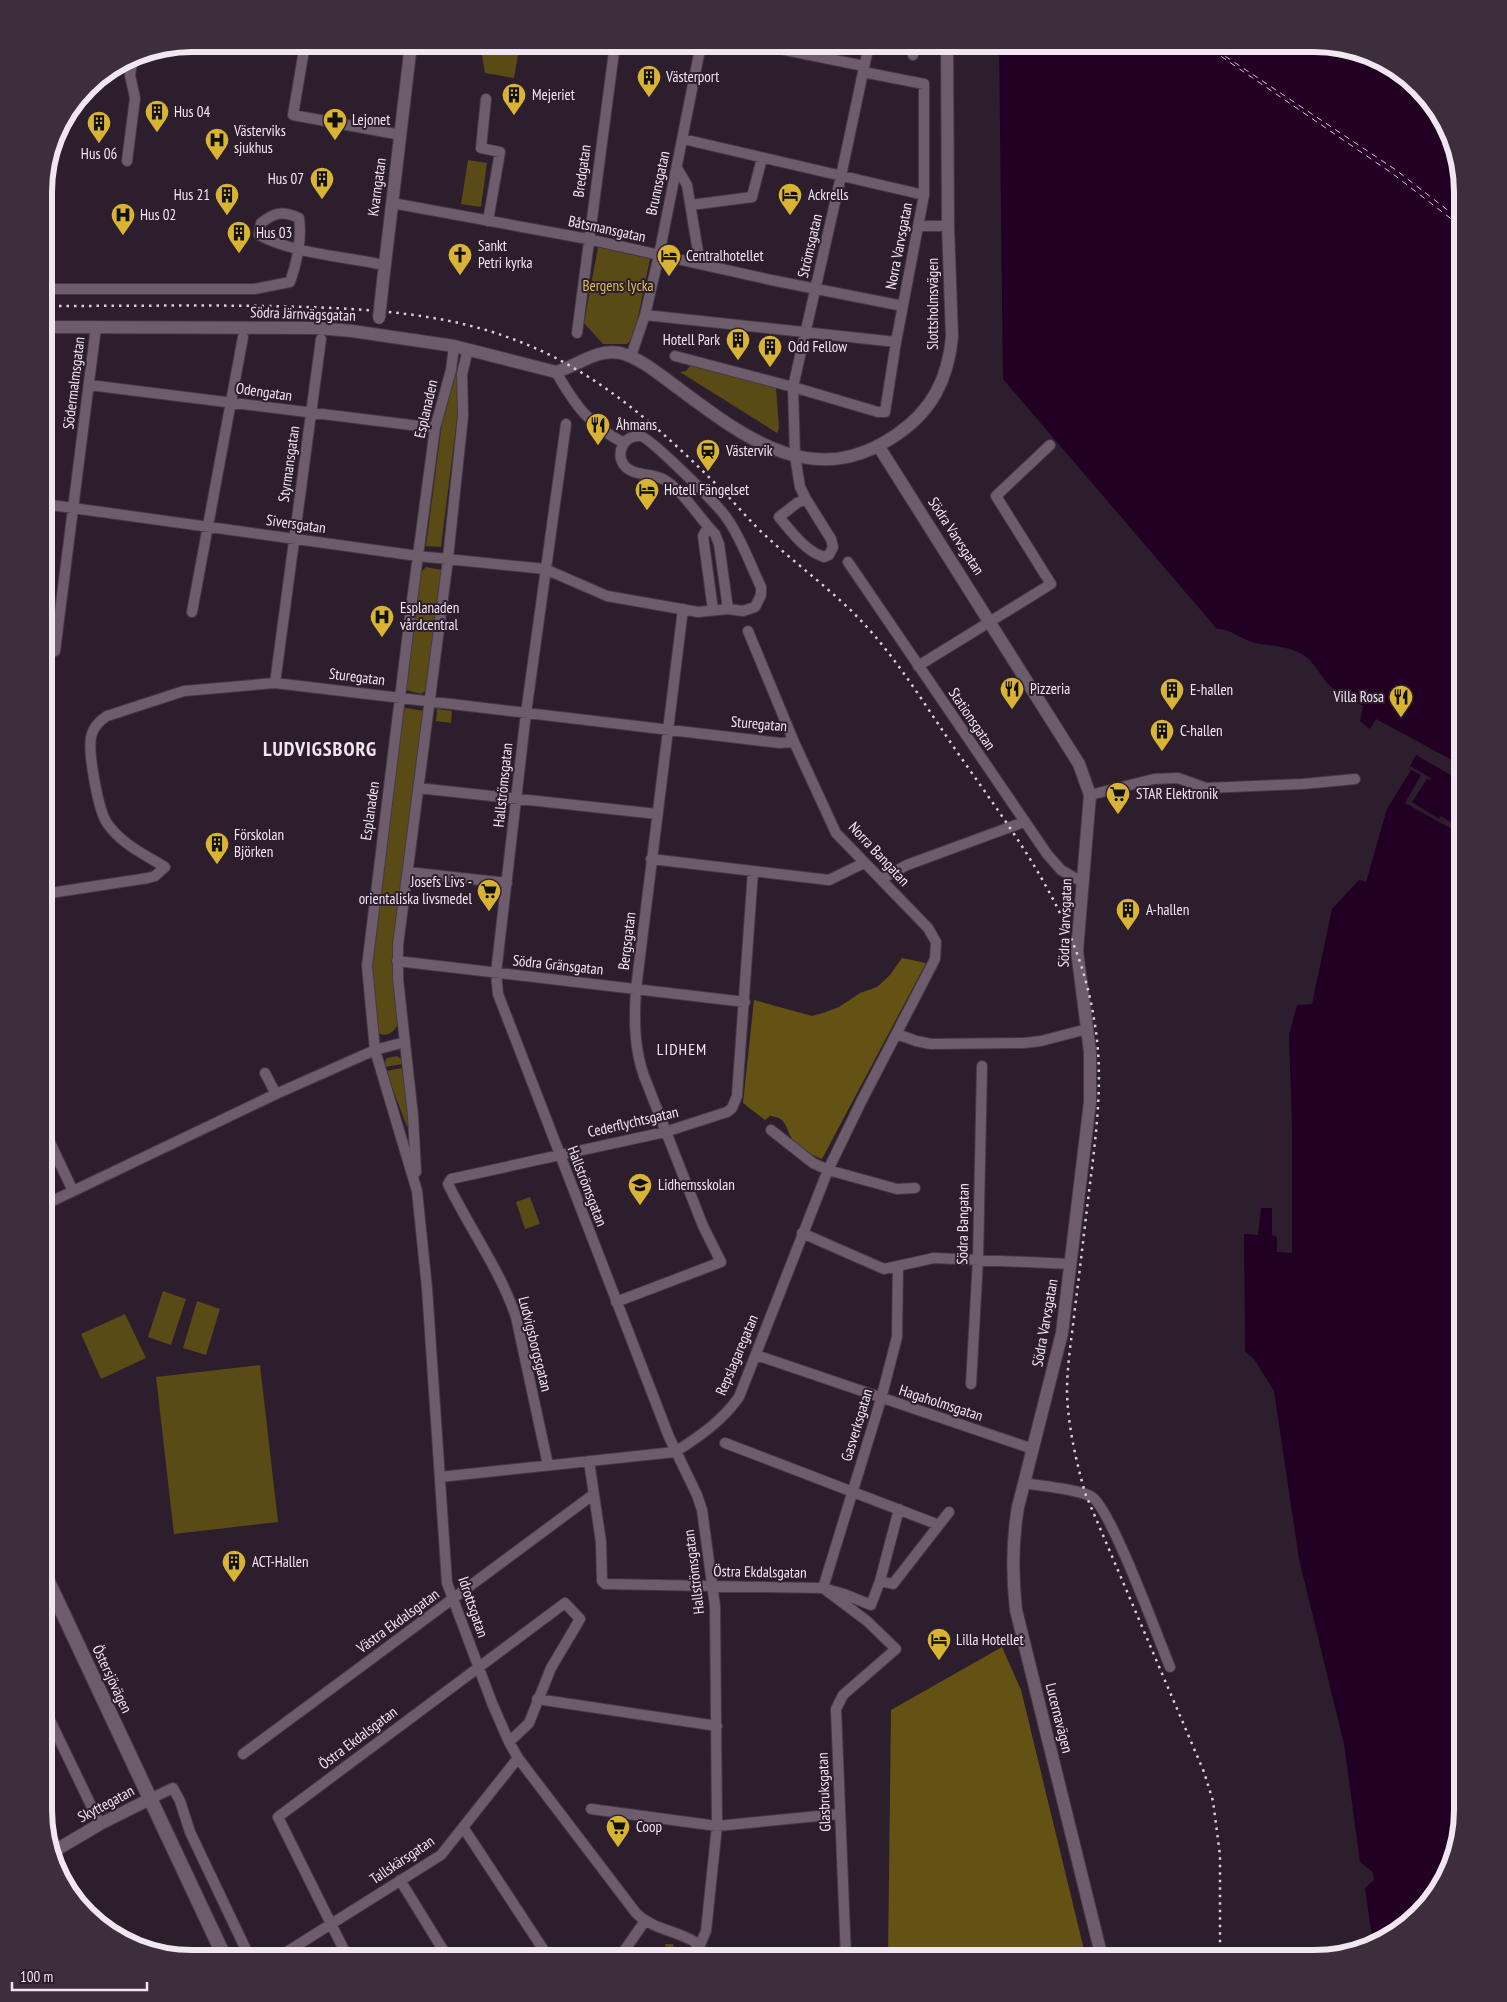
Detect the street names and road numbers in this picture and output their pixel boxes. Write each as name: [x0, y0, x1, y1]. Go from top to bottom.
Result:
street label: Bredgatan: [568, 143, 595, 199]
street label: Brunnsgatan: [641, 149, 674, 217]
street label: Kvarngatan: [363, 157, 390, 217]
street label: Norra Varvsgatan: [881, 201, 916, 291]
street label: Båtsmansgatan: [567, 211, 648, 246]
street label: Strömsgatan: [793, 212, 826, 280]
street label: Slottsholmsvägen: [923, 258, 942, 350]
street label: Södra Järnvägsgatan: [250, 302, 356, 325]
street label: Södermalmsgatan: [58, 336, 89, 430]
street label: Odengatan: [235, 378, 293, 405]
street label: Esplanaden: [410, 378, 441, 440]
street label: Styrmansgatan: [274, 425, 303, 503]
street label: Södra Varvsgatan: [924, 493, 989, 578]
street label: Siversgatan: [265, 510, 327, 537]
street label: Sturegatan: [328, 664, 386, 689]
street label: Stationsgatan: [945, 684, 1000, 754]
street label: Sturegatan: [730, 712, 788, 735]
street label: Hallströmsgatan: [489, 742, 516, 828]
street label: Esplanaden: [356, 780, 383, 842]
street label: Norra Bangatan: [845, 818, 914, 890]
street label: Södra Varvsgatan: [1053, 878, 1076, 968]
street label: Bergsgatan: [614, 911, 639, 971]
street label: Södra Gränsgatan: [512, 950, 604, 979]
street label: Cederflychtsgatan: [586, 1102, 680, 1141]
street label: Hallströmsgatan: [563, 1143, 612, 1229]
street label: Södra Bangatan: [952, 1183, 973, 1265]
street label: Södra Varvsgatan: [1027, 1278, 1062, 1368]
street label: Ludvigsborgsgatan: [514, 1294, 556, 1393]
street label: Repslagaregatan: [711, 1312, 762, 1398]
street label: Hagaholmsgatan: [897, 1380, 986, 1425]
street label: Gasverksgatan: [837, 1386, 877, 1463]
street label: Hallströmsgatan: [679, 1529, 708, 1615]
street label: Östra Ekdalsgatan: [713, 1561, 807, 1582]
street label: Idrottsgatan: [454, 1574, 493, 1640]
street label: Västra Ekdalsgatan: [352, 1584, 443, 1657]
street label: Östersjövägen: [88, 1642, 137, 1716]
street label: Lucernavägen: [1042, 1681, 1077, 1755]
street label: Östra Ekdalsgatan: [315, 1702, 401, 1773]
street label: Glasbruksgatan: [813, 1752, 834, 1832]
street label: Skyttegatan: [74, 1781, 137, 1826]
street label: Tallskärsgatan: [366, 1831, 438, 1888]

